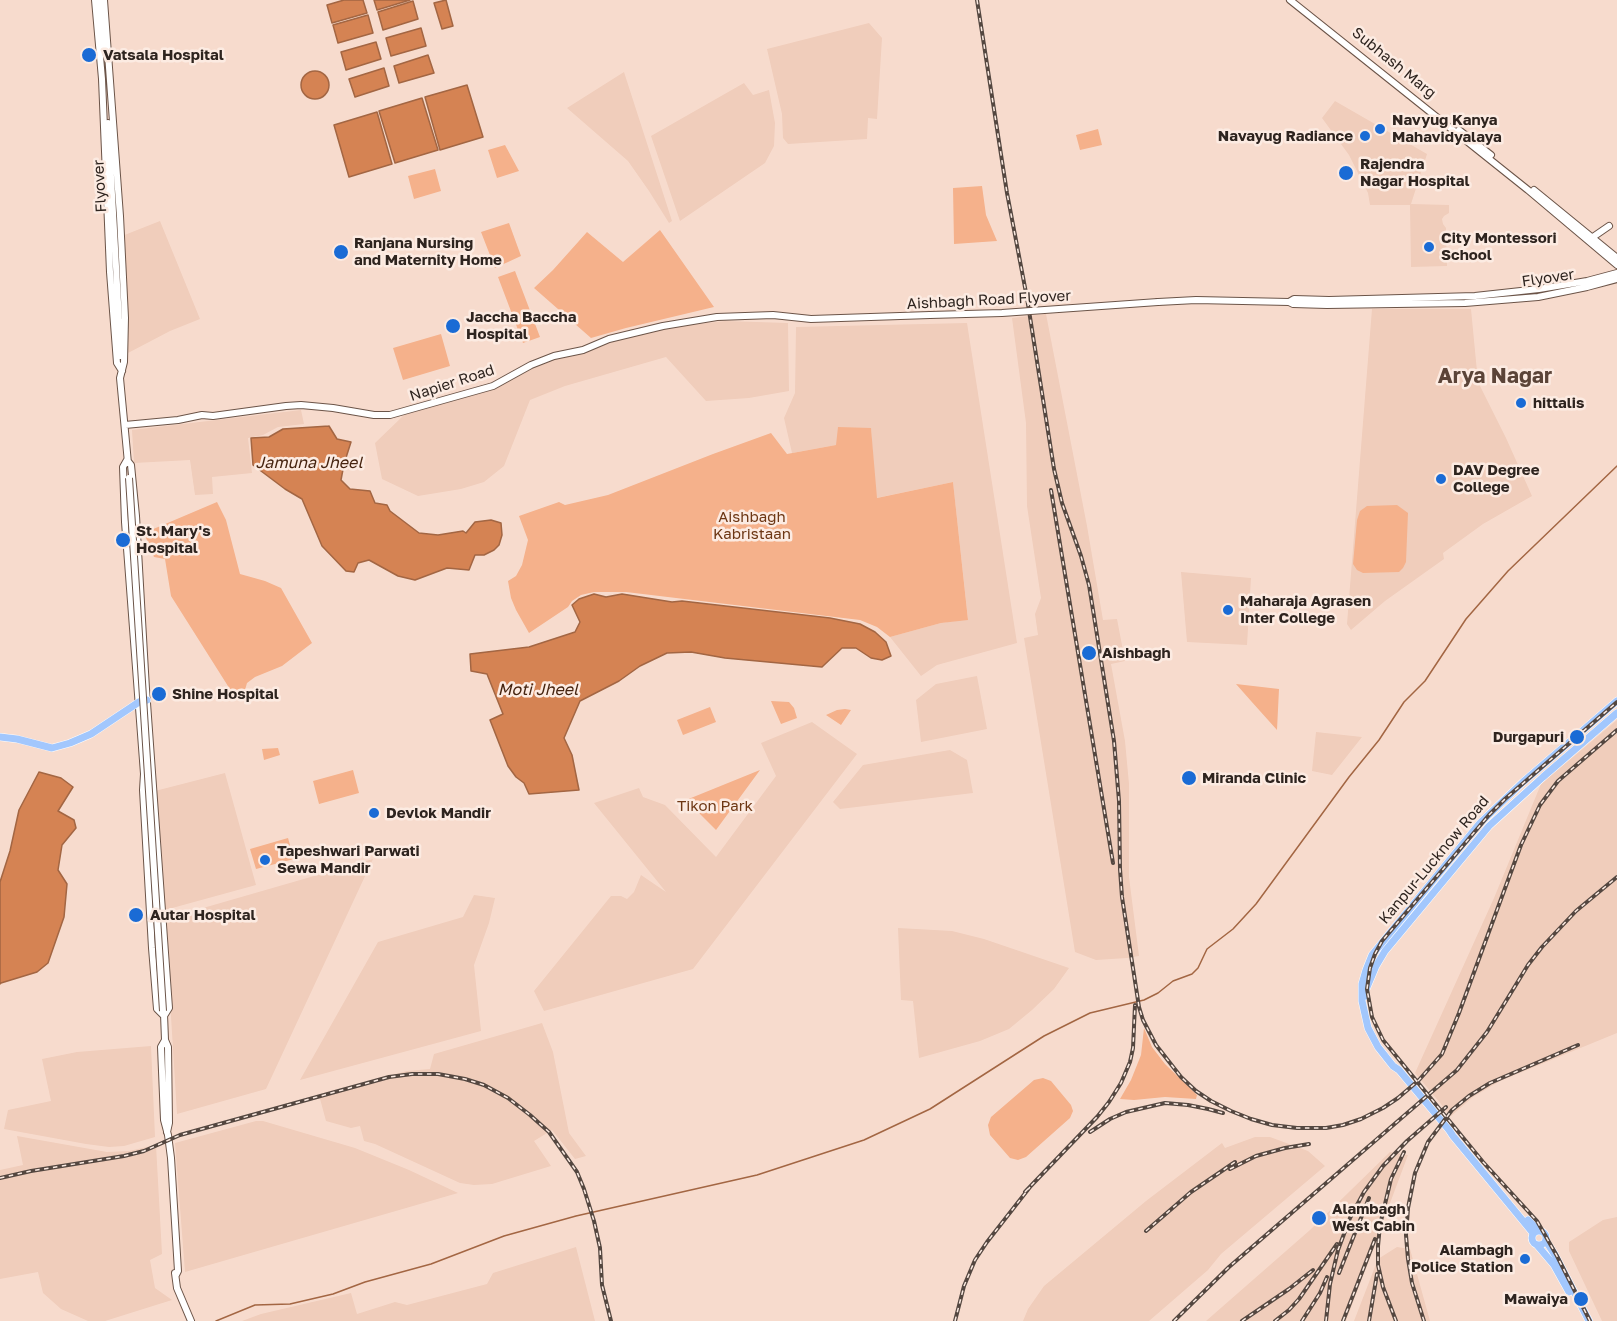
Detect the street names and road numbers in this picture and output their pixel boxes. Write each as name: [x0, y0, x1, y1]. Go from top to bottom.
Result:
street label: Subhash Marg: [1348, 24, 1440, 102]
street label: Flyover: [90, 159, 110, 213]
street label: Flyover: [1521, 265, 1575, 291]
street label: Aishbagh Road Flyover: [906, 287, 1072, 313]
street label: Napier Road: [407, 361, 497, 405]
street label: Kanpur-Lucknow Road: [1375, 792, 1493, 928]

